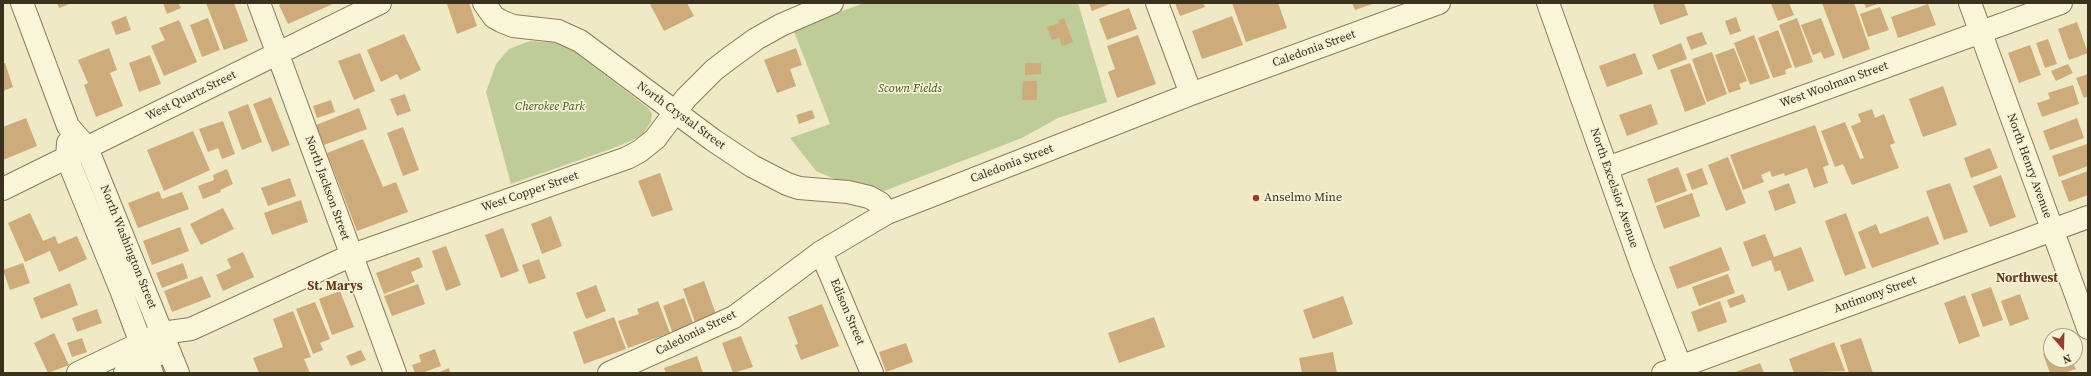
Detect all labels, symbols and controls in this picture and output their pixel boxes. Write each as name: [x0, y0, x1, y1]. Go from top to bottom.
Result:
street label: Caledonia Street: [1270, 27, 1358, 71]
street label: West Woolman Street: [1778, 59, 1890, 111]
street label: West Quartz Street: [143, 68, 239, 124]
street label: North Crystal Street: [634, 79, 728, 153]
park label: Scown Fields: [878, 82, 942, 96]
park label: Cherokee Park: [515, 100, 585, 114]
street label: North Henry Avenue: [2003, 112, 2055, 220]
street label: North Excelsior Avenue: [1587, 126, 1641, 250]
street label: North Jackson Street: [301, 134, 353, 242]
street label: Caledonia Street: [969, 142, 1055, 186]
street label: West Copper Street: [480, 169, 580, 215]
street label: North Washington Street: [97, 183, 159, 311]
place label: Anselmo Mine: [1264, 191, 1342, 205]
marker: Anselmo Mine: [1251, 193, 1261, 203]
district label: Northwest: [1996, 271, 2058, 287]
street label: Antimony Street: [1832, 273, 1918, 317]
street label: Edison Street: [827, 277, 867, 347]
district label: St. Marys: [307, 279, 363, 295]
street label: Caledonia Street: [654, 307, 738, 359]
north arrow: [2043, 328, 2083, 368]
text: N: [2061, 350, 2073, 367]

